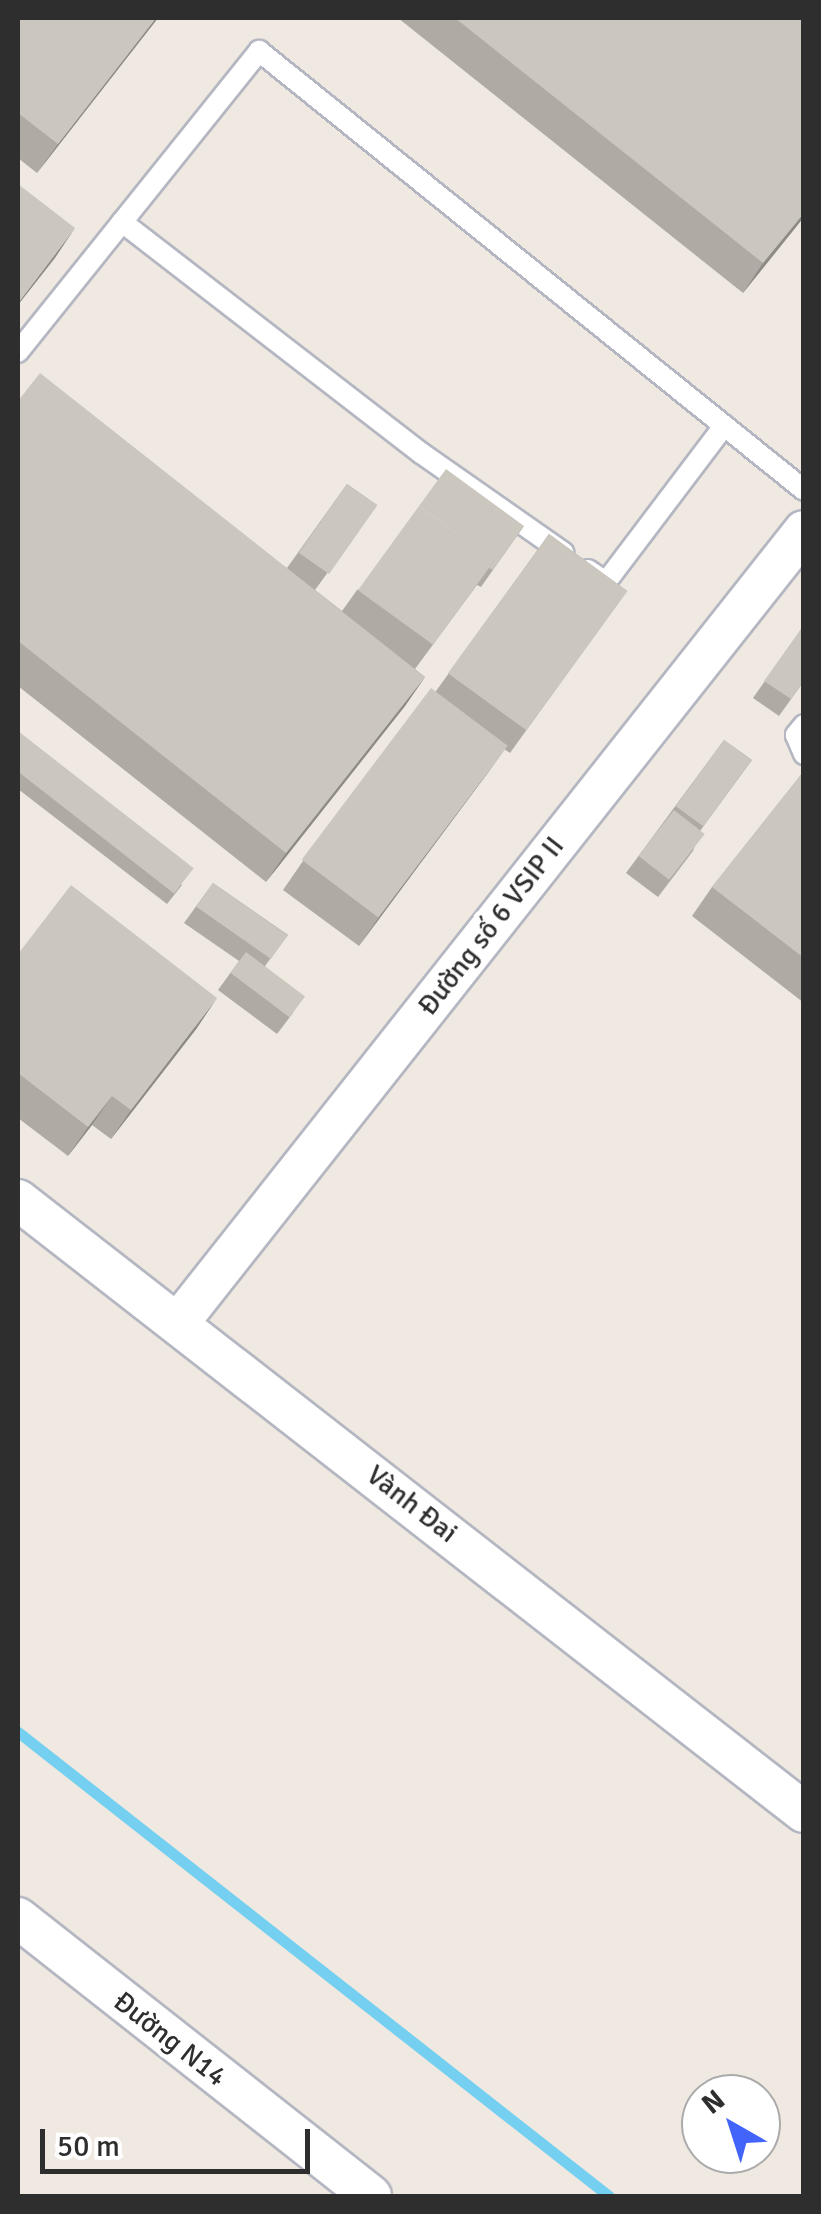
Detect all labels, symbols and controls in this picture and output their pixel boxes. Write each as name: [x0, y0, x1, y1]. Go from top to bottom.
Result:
street label: Đường số 6 VSIP II: [411, 830, 571, 1022]
street label: Vành Đai: [360, 1458, 464, 1550]
street label: Đường N14: [107, 1984, 233, 2094]
north arrow: [681, 2074, 781, 2174]
text: N: [695, 2083, 732, 2122]
scale bar: [45, 2109, 315, 2171]
text: 50 m: [57, 2128, 120, 2165]

